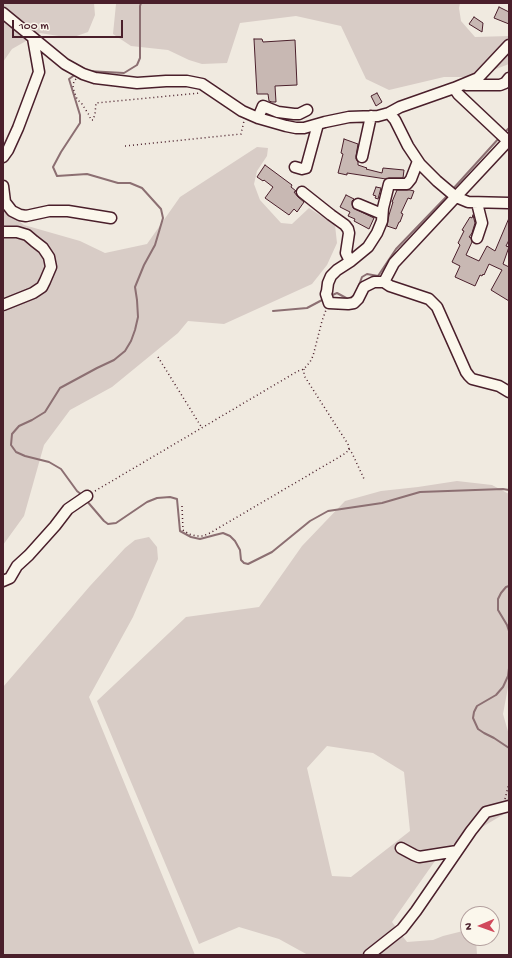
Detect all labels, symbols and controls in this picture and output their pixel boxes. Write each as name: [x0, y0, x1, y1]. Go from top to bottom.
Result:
scale bar: [14, 12, 125, 38]
text: 100 m: [19, 20, 49, 34]
north arrow: [460, 906, 500, 946]
text: N: [463, 923, 475, 930]

